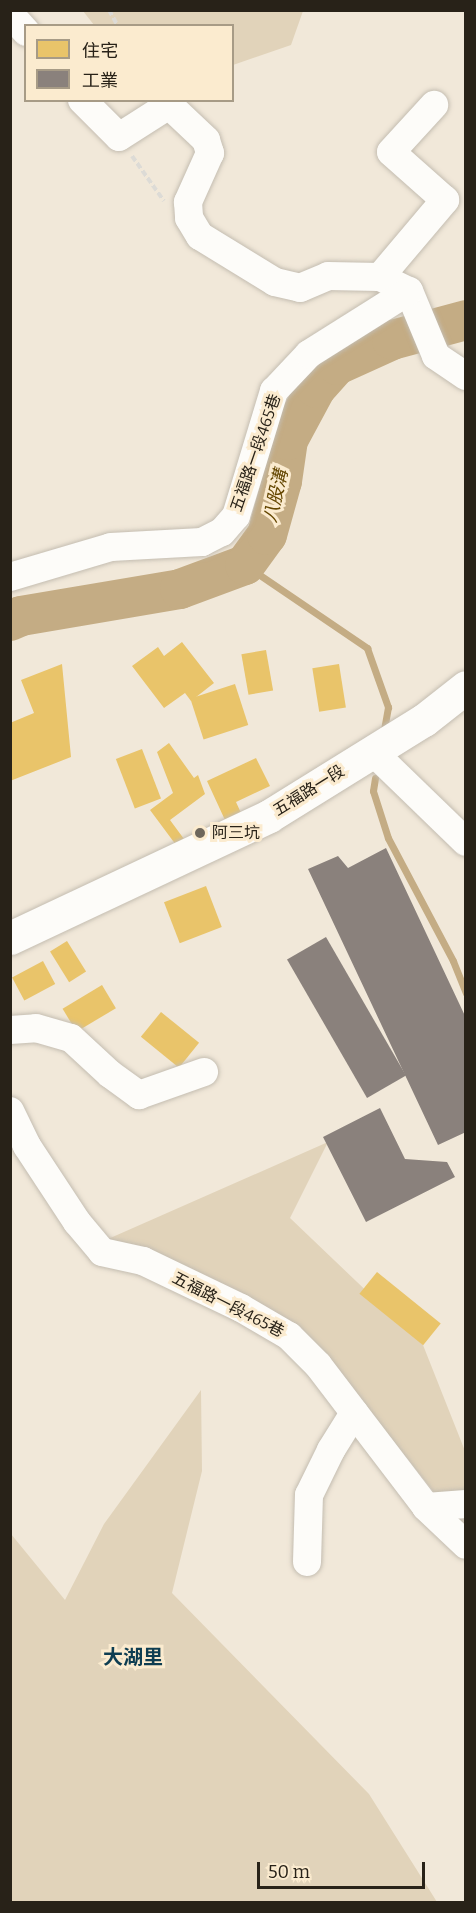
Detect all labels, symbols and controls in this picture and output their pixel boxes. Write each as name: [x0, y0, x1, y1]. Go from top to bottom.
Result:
legend: [24, 24, 234, 102]
text: 住宅: [82, 40, 118, 62]
text: 工業: [82, 70, 118, 92]
street label: 五福路一段465巷: [227, 392, 285, 514]
water label: 八股溝: [259, 467, 293, 525]
street label: 五福路一段: [270, 762, 348, 820]
place label: 阿三坑: [212, 823, 260, 843]
marker: 阿三坑: [193, 826, 207, 840]
street label: 五福路一段465巷: [169, 1269, 287, 1341]
district label: 大湖里: [103, 1645, 163, 1669]
scale bar: [260, 1850, 428, 1888]
text: 50 m: [268, 1861, 310, 1883]

